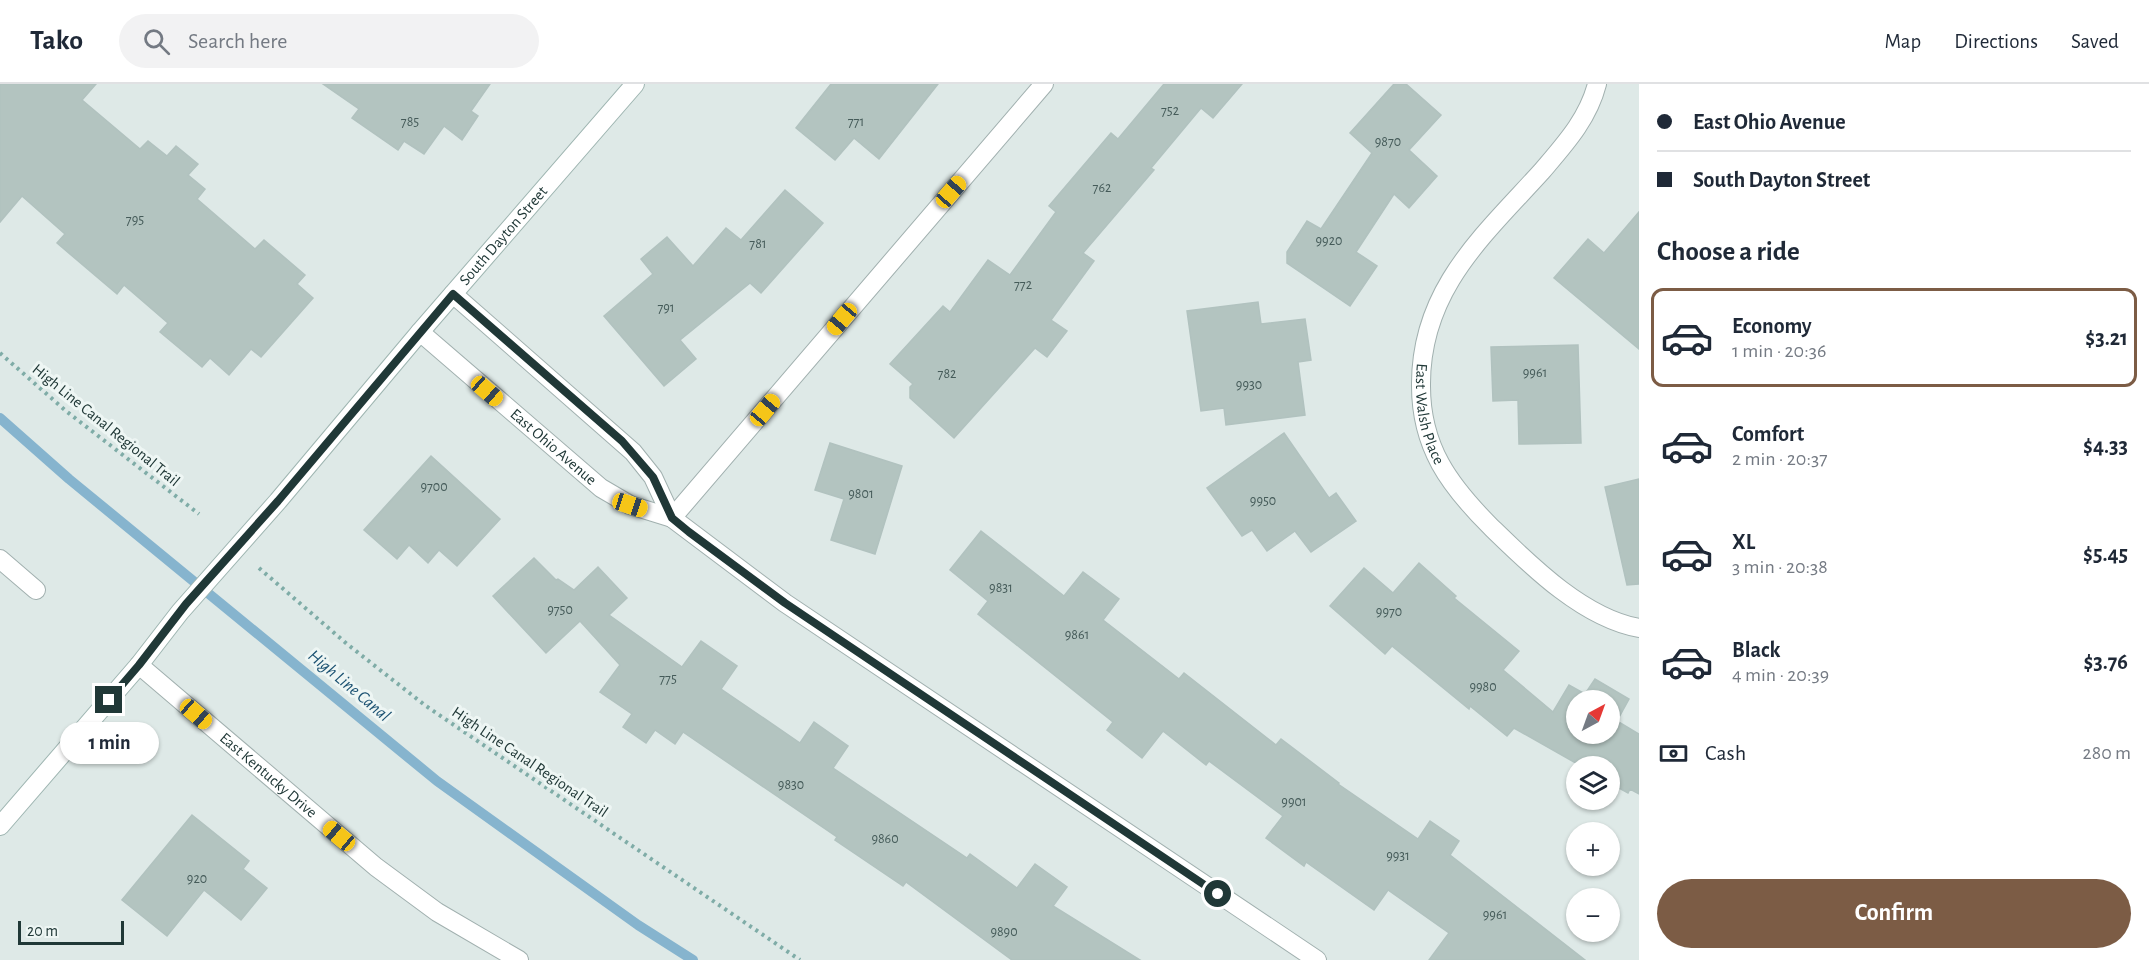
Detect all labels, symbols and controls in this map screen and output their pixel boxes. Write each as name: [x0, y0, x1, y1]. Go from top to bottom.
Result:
search box: [119, 14, 539, 68]
icon: search: [140, 25, 173, 58]
text: Tako: [30, 27, 83, 55]
text: Search here: [188, 30, 288, 52]
text: Map: [1885, 31, 1921, 52]
text: Directions: [1954, 31, 2038, 52]
text: Saved: [2071, 31, 2119, 52]
house number: 752: [1161, 104, 1179, 118]
text: East Ohio Avenue: [1693, 111, 1846, 133]
house number: 785: [401, 115, 419, 129]
house number: 771: [848, 115, 864, 129]
house number: 9870: [1375, 135, 1401, 149]
text: South Dayton Street: [1693, 169, 1870, 191]
car: [932, 173, 970, 211]
house number: 762: [1093, 181, 1111, 195]
street label: South Dayton Street: [457, 183, 550, 288]
house number: 795: [126, 213, 144, 227]
house number: 9920: [1316, 234, 1342, 248]
house number: 781: [749, 237, 767, 251]
text: Choose a ride: [1657, 238, 1800, 265]
house number: 772: [1014, 278, 1032, 292]
car: [824, 299, 860, 339]
house number: 791: [657, 301, 675, 315]
icon: car: [1660, 311, 1714, 365]
text: Economy: [1732, 315, 1812, 337]
text: $3.21: [2085, 327, 2128, 349]
text: 1 min · 20:36: [1732, 341, 1826, 361]
street label: High Line Canal Regional Trail: [29, 361, 183, 489]
street label: East Walsh Place: [1413, 363, 1447, 467]
house number: 9961: [1523, 366, 1547, 380]
house number: 782: [938, 367, 956, 381]
car: [468, 372, 506, 410]
house number: 9930: [1236, 378, 1262, 392]
car: [747, 390, 783, 430]
street label: East Ohio Avenue: [507, 406, 599, 488]
icon: car: [1660, 419, 1714, 473]
text: Comfort: [1732, 423, 1804, 445]
text: $4.33: [2083, 435, 2128, 457]
text: 2 min · 20:37: [1732, 449, 1828, 469]
house number: 9700: [420, 480, 448, 494]
house number: 9801: [848, 487, 874, 501]
car: [610, 491, 650, 519]
house number: 9950: [1250, 494, 1276, 508]
icon: car: [1660, 527, 1714, 581]
text: XL: [1732, 531, 1755, 553]
text: $5.45: [2083, 543, 2128, 565]
text: 3 min · 20:38: [1732, 557, 1828, 577]
house number: 9831: [989, 581, 1013, 595]
house number: 9750: [547, 603, 573, 617]
house number: 9970: [1376, 605, 1402, 619]
house number: 9861: [1065, 628, 1089, 642]
icon: car: [1660, 635, 1714, 689]
text: Black: [1732, 639, 1780, 661]
water label: High Line Canal: [305, 647, 393, 725]
text: $3.76: [2083, 651, 2128, 673]
text: 4 min · 20:39: [1732, 665, 1829, 685]
house number: 775: [659, 672, 677, 686]
house number: 9980: [1469, 680, 1497, 694]
route end: [95, 686, 122, 713]
north arrow: [1566, 690, 1620, 744]
map controls: [1566, 690, 1620, 942]
car: [177, 695, 215, 733]
street label: High Line Canal Regional Trail: [449, 704, 611, 820]
callout: 1 min: [60, 721, 158, 763]
street label: East Kentucky Drive: [217, 730, 320, 821]
text: 1 min: [88, 733, 131, 753]
icon: cash: [1657, 737, 1690, 770]
text: Cash: [1705, 742, 1746, 764]
text: 280 m: [2083, 743, 2131, 763]
button: layers: [1566, 756, 1620, 810]
house number: 9830: [778, 778, 804, 792]
house number: 9901: [1281, 795, 1307, 809]
car: [319, 818, 359, 854]
button: +: [1566, 822, 1620, 876]
house number: 9860: [871, 832, 899, 846]
house number: 9931: [1386, 849, 1410, 863]
house number: 920: [187, 872, 207, 886]
button: Confirm: [1657, 879, 2131, 948]
route start: [1204, 880, 1231, 907]
button: −: [1566, 888, 1620, 942]
house number: 9961: [1483, 908, 1507, 922]
scale bar: [18, 918, 124, 946]
text: 20 m: [27, 923, 58, 939]
house number: 9890: [990, 925, 1018, 939]

